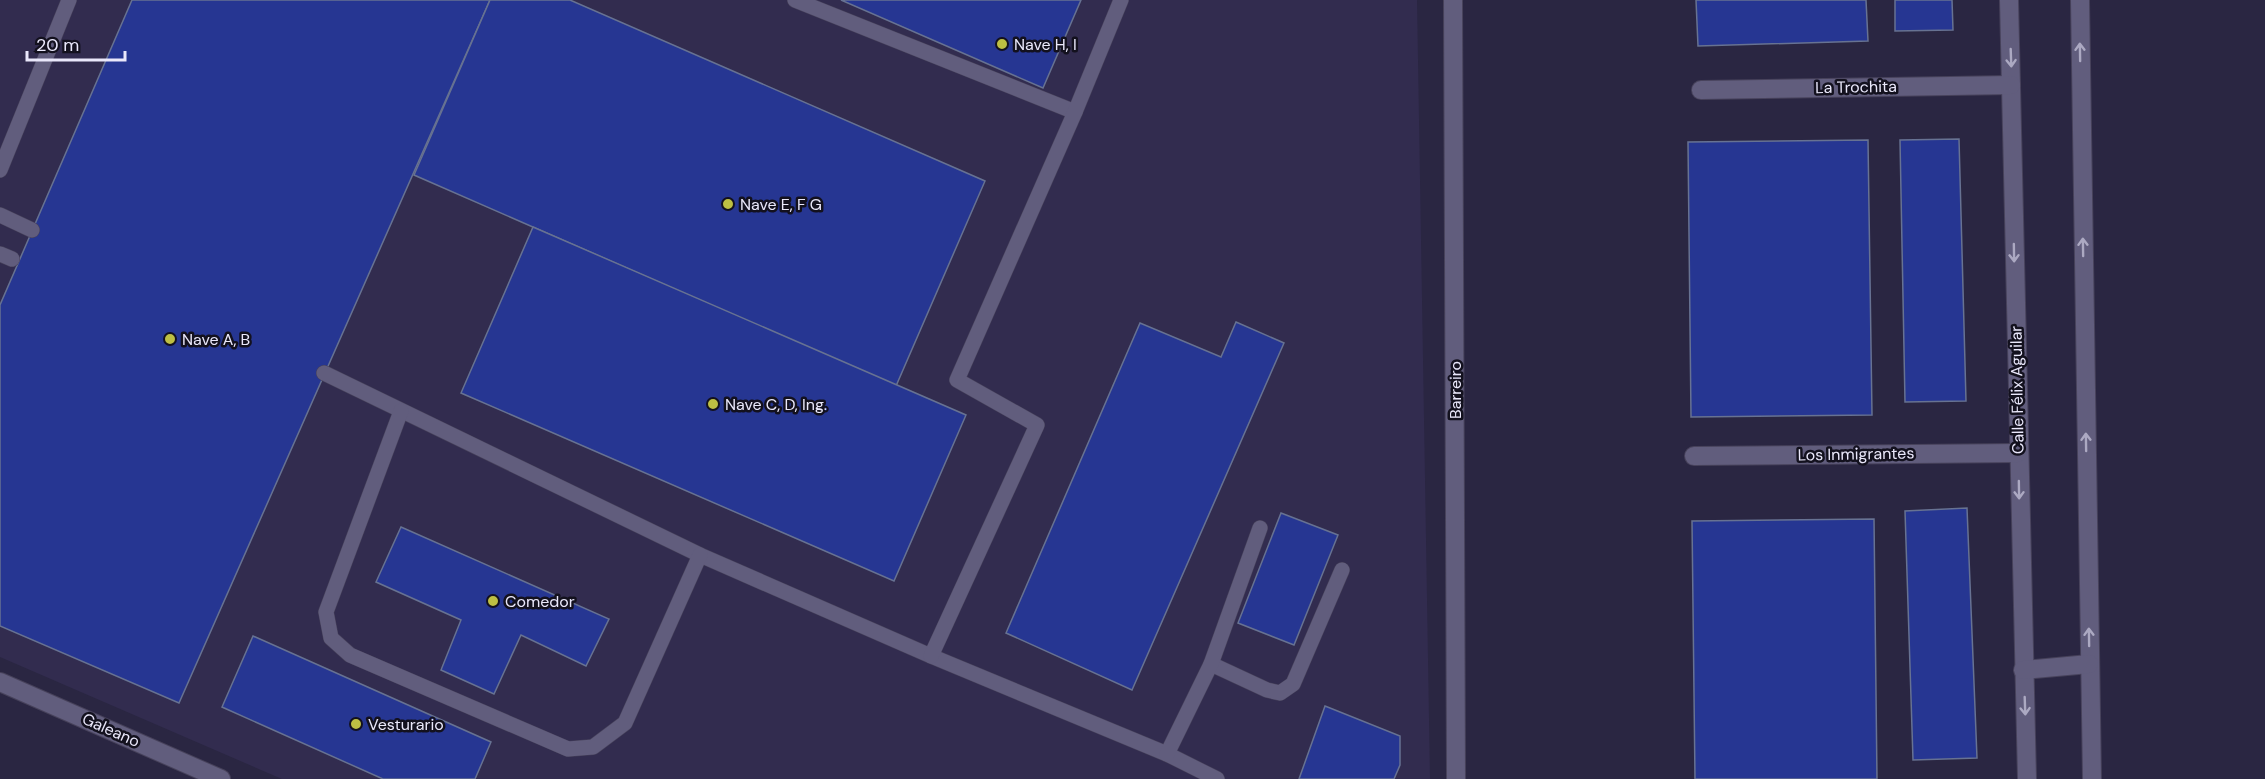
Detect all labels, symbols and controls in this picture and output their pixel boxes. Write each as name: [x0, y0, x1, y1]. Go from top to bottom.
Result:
scale bar: [27, 24, 124, 62]
text: 20 m: [36, 33, 79, 57]
place label: Nave H, I: [1014, 34, 1077, 55]
marker: Nave H, I: [995, 37, 1009, 51]
one-way arrow: [2075, 42, 2086, 62]
one-way arrow: [2005, 48, 2016, 68]
street label: La Trochita: [1815, 76, 1897, 98]
place label: Nave E, F G: [740, 194, 822, 215]
marker: Nave E, F G: [721, 197, 735, 211]
one-way arrow: [2077, 237, 2089, 257]
one-way arrow: [2009, 243, 2020, 263]
street label: Calle Félix Aguilar: [2005, 326, 2029, 454]
place label: Nave A, B: [182, 329, 250, 350]
marker: Nave A, B: [163, 332, 177, 346]
street label: Barreiro: [1445, 361, 1466, 419]
place label: Nave C, D, Ing.: [725, 394, 827, 415]
marker: Nave C, D, Ing.: [706, 397, 720, 411]
one-way arrow: [2080, 432, 2092, 452]
street label: Los Inmigrantes: [1797, 442, 1915, 466]
one-way arrow: [2013, 480, 2025, 500]
place label: Comedor: [505, 591, 575, 612]
marker: Comedor: [486, 594, 500, 608]
one-way arrow: [2083, 627, 2095, 647]
one-way arrow: [2019, 696, 2030, 716]
street label: Galeano: [79, 708, 143, 752]
place label: Vesturario: [368, 714, 444, 735]
marker: Vesturario: [349, 717, 363, 731]

